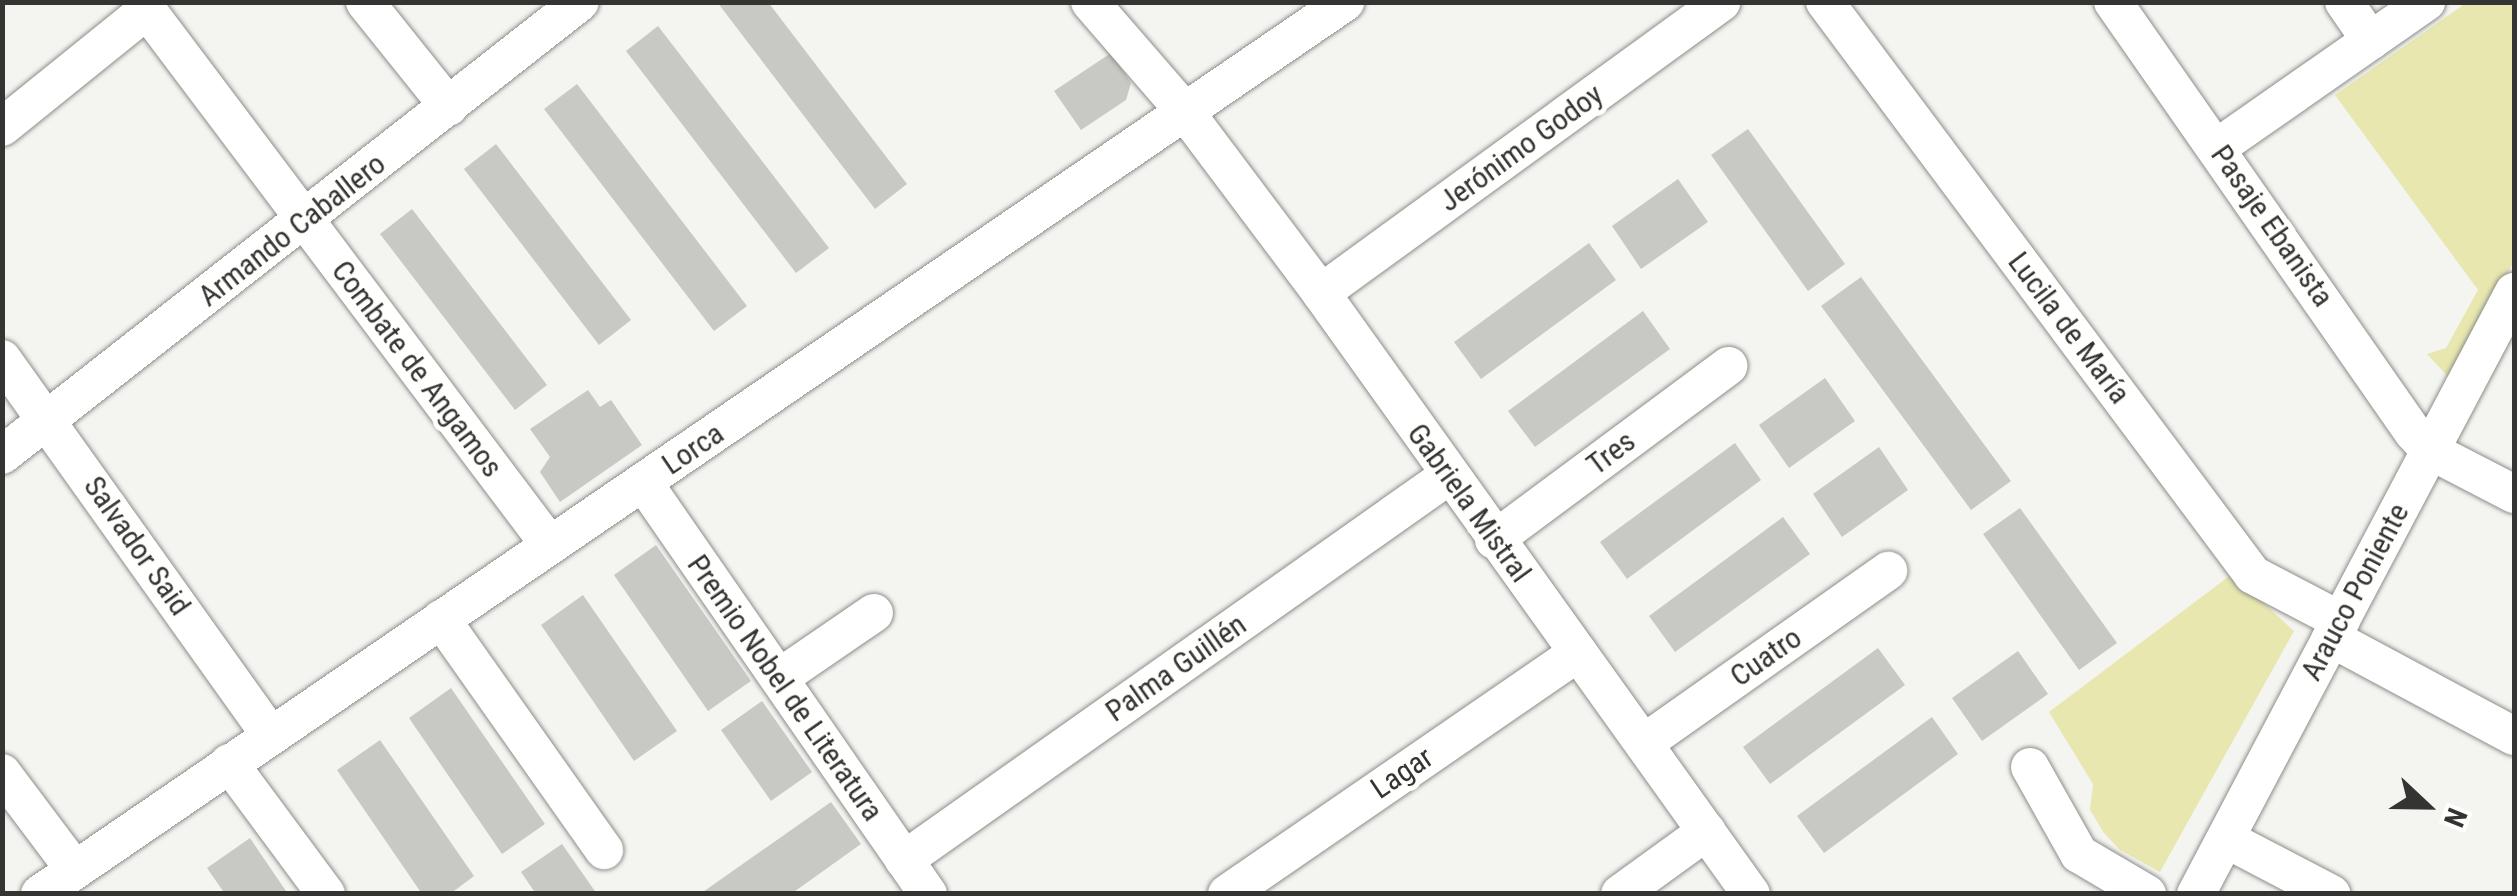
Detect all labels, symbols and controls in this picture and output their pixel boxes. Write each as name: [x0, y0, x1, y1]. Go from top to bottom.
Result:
street label: Jerónimo Godoy: [1432, 77, 1610, 219]
street label: Pasaje Ebanista: [2203, 138, 2341, 314]
street label: Armando Caballero: [191, 146, 393, 314]
street label: Lucila de María: [2000, 245, 2138, 411]
street label: Combate de Angamos: [324, 254, 510, 484]
street label: Lorca: [655, 416, 731, 482]
street label: Gabriela Mistral: [1399, 417, 1539, 589]
street label: Tres: [1580, 423, 1642, 483]
street label: Salvador Said: [76, 470, 198, 622]
street label: Arauco Poniente: [2293, 497, 2417, 687]
street label: Premio Nobel de Literatura: [680, 548, 890, 828]
street label: Palma Guillén: [1099, 606, 1253, 730]
street label: Cuatro: [1723, 620, 1809, 694]
street label: Lagar: [1364, 739, 1440, 807]
north arrow: [2377, 756, 2477, 856]
text: N: [2437, 803, 2474, 832]

